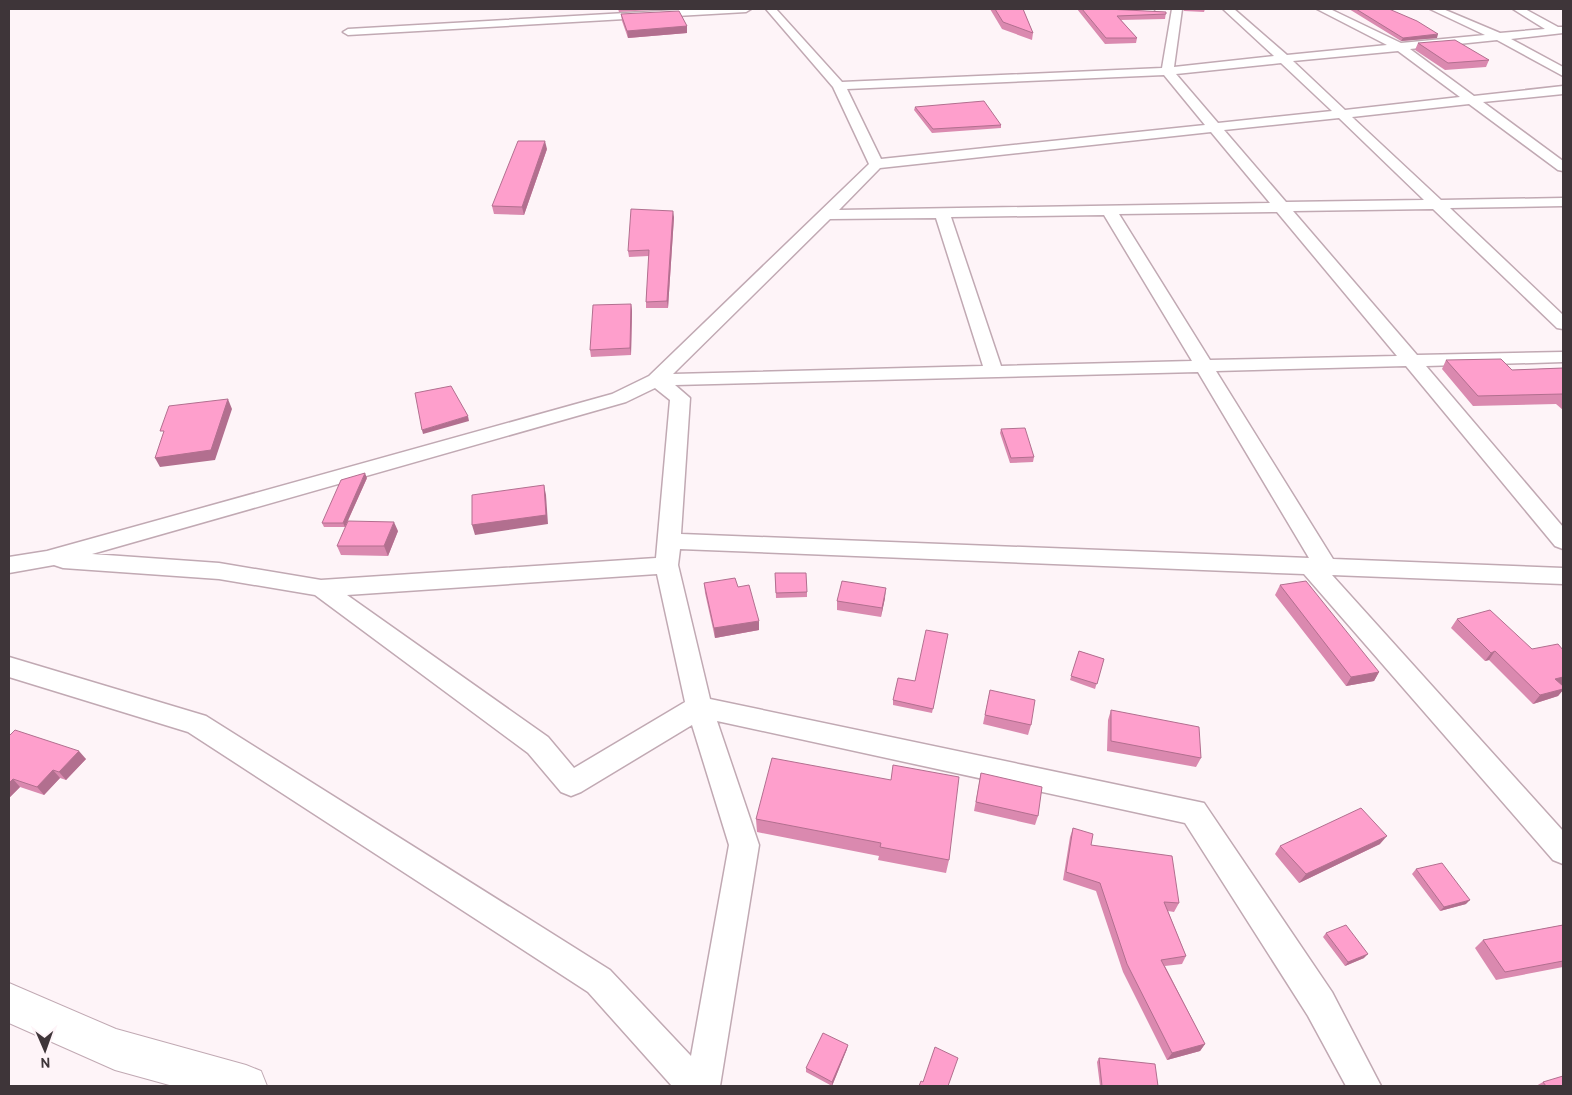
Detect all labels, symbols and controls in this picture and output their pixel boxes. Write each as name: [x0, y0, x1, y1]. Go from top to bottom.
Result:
north arrow: [20, 1025, 70, 1075]
text: N: [40, 1053, 51, 1070]

